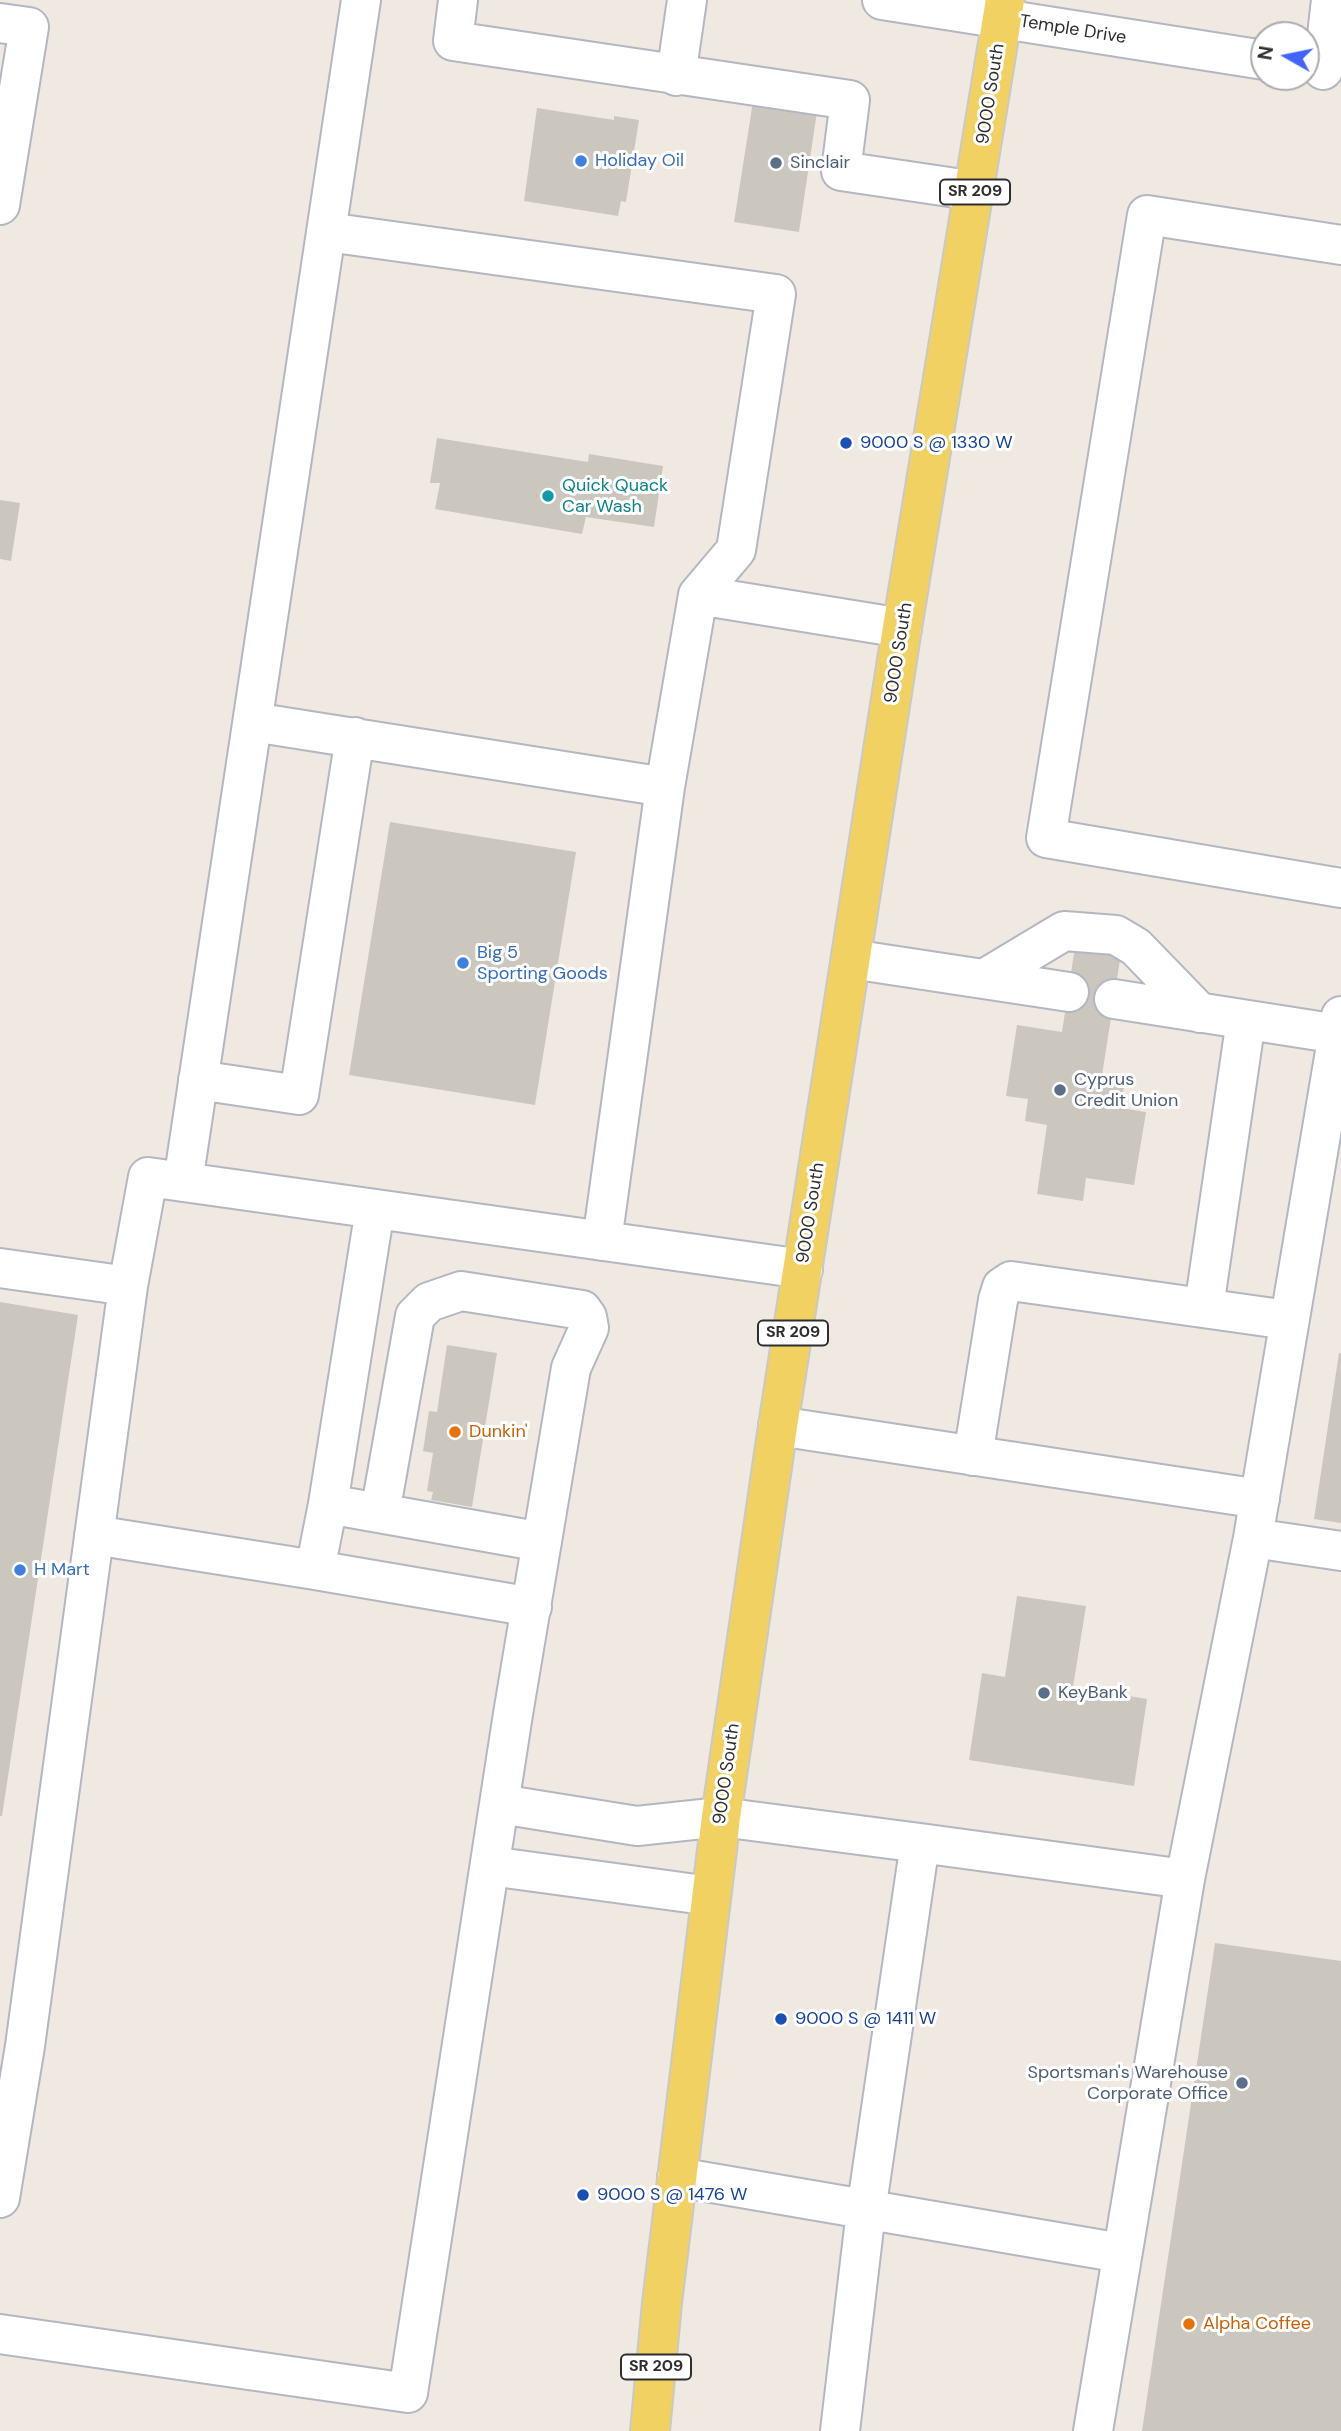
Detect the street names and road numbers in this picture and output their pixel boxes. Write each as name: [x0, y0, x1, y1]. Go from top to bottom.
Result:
street label: Temple Drive: [1018, 11, 1128, 49]
street label: 9000 South: [972, 42, 1010, 146]
road number: SR 209: [940, 180, 1010, 204]
street label: 9000 South: [880, 601, 918, 705]
street label: 9000 South: [792, 1161, 830, 1265]
road number: SR 209: [758, 1320, 828, 1345]
street label: 9000 South: [709, 1722, 745, 1826]
road number: SR 209: [621, 2354, 691, 2380]

